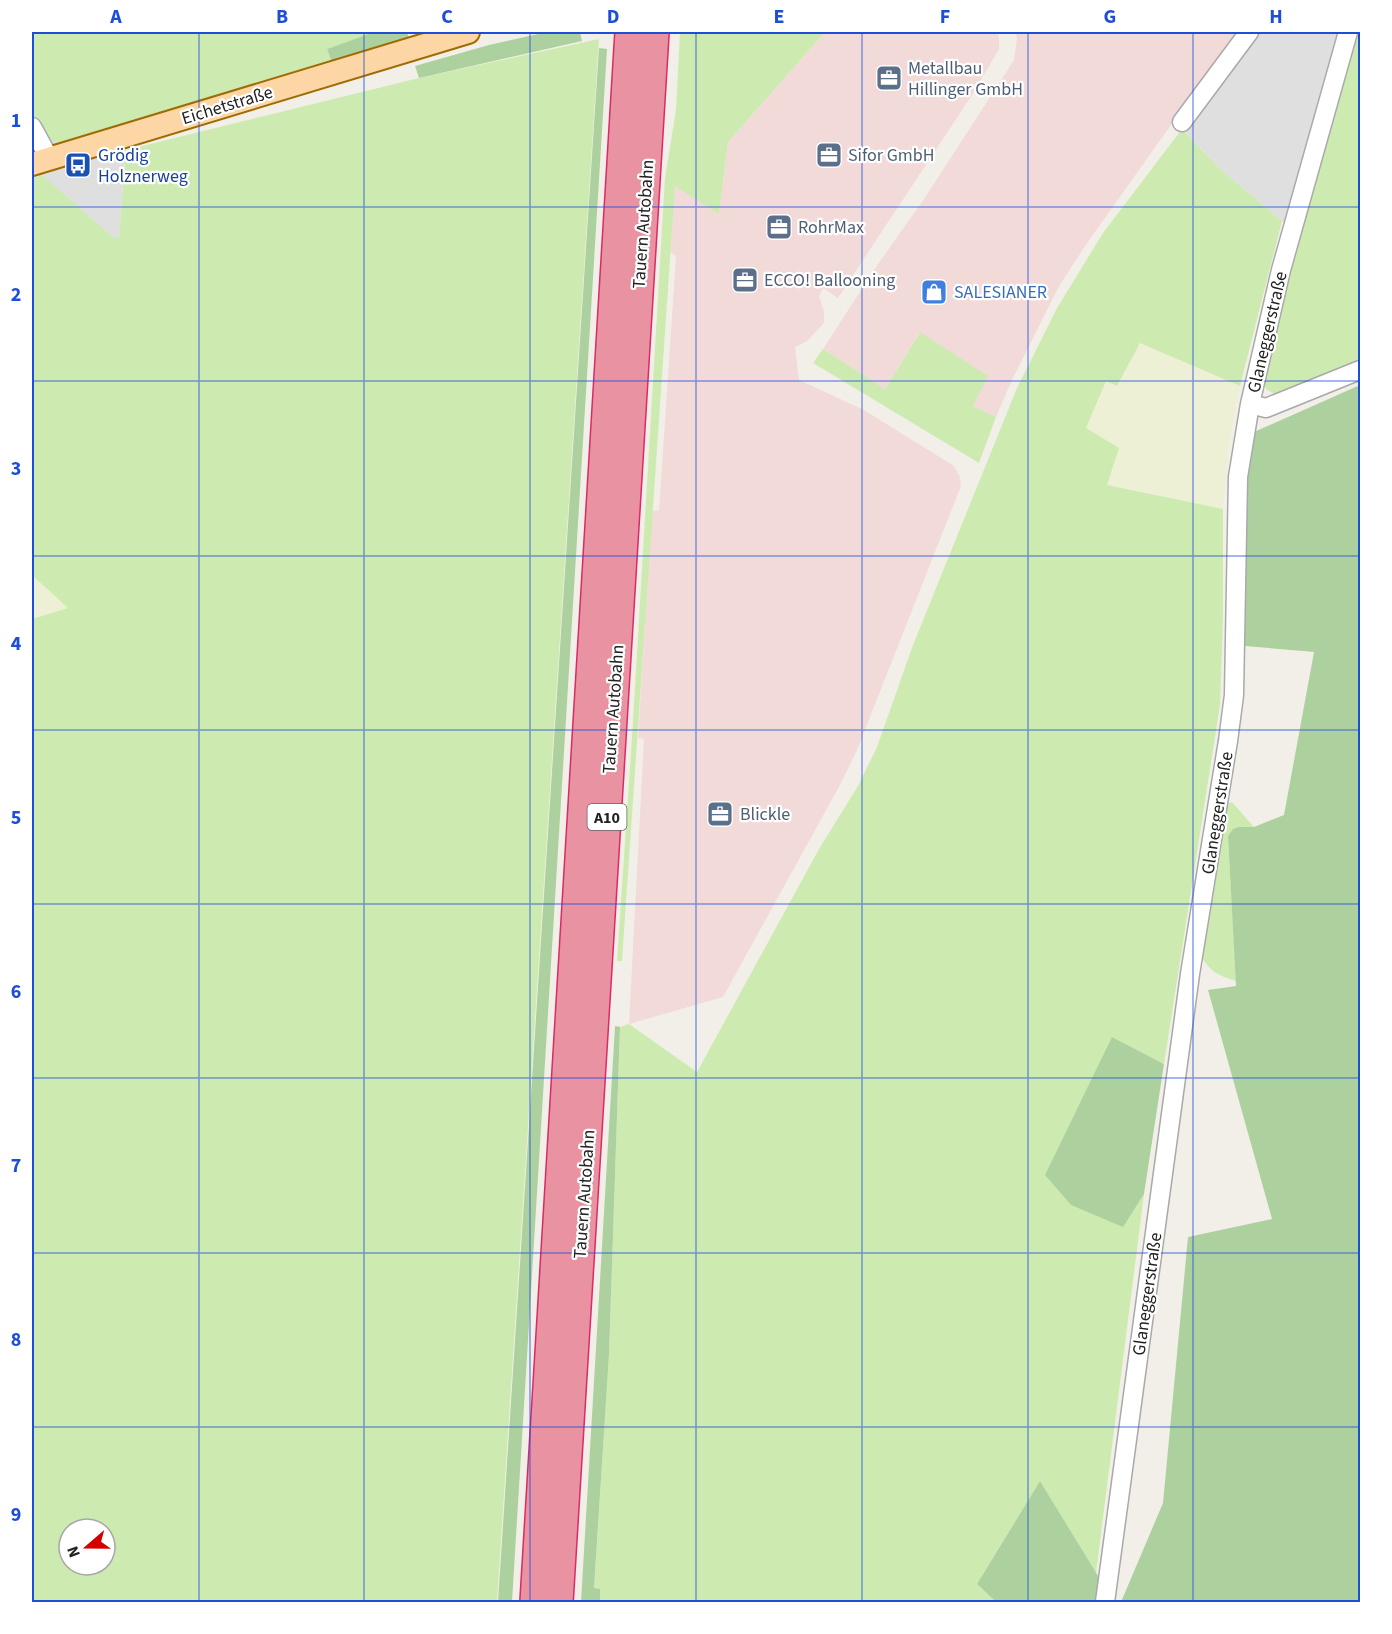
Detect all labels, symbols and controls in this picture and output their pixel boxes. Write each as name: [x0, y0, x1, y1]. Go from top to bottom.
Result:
text: A: [109, 3, 122, 31]
text: B: [276, 3, 288, 31]
text: C: [441, 3, 453, 31]
text: D: [607, 3, 619, 31]
text: E: [774, 3, 784, 31]
text: F: [940, 3, 950, 31]
text: G: [1104, 3, 1116, 31]
text: H: [1269, 3, 1283, 31]
place label: Metallbau Hillinger GmbH: [908, 56, 1023, 102]
office icon: Metallbau Hillinger GmbH: [874, 63, 904, 93]
street label: Eichetstraße: [179, 80, 276, 131]
text: 1: [11, 107, 21, 135]
office icon: Sifor GmbH: [814, 140, 844, 170]
place label: Grödig Holznerweg: [98, 143, 188, 189]
place label: Sifor GmbH: [848, 143, 934, 168]
bus stop icon: Grödig Holznerweg: [63, 150, 93, 180]
street label: Tauern Autobahn: [627, 159, 660, 289]
office icon: RohrMax: [764, 212, 794, 242]
place label: RohrMax: [798, 215, 864, 240]
office icon: ECCO! Ballooning: [730, 265, 760, 295]
place label: ECCO! Ballooning: [764, 268, 895, 293]
street label: Glaneggerstraße: [1241, 269, 1294, 395]
shop icon: SALESIANER: [919, 277, 949, 307]
place label: SALESIANER: [954, 280, 1047, 305]
text: 2: [11, 281, 21, 309]
text: 3: [11, 455, 21, 483]
text: 4: [11, 630, 22, 658]
street label: Tauern Autobahn: [597, 644, 630, 774]
street label: Glaneggerstraße: [1195, 750, 1240, 876]
office icon: Blickle: [705, 799, 735, 829]
place label: Blickle: [740, 802, 790, 827]
text: 5: [11, 804, 21, 832]
road number: A10: [588, 804, 626, 830]
text: 6: [11, 978, 21, 1006]
street label: Tauern Autobahn: [568, 1129, 601, 1259]
text: 7: [11, 1152, 21, 1180]
street label: Glaneggerstraße: [1127, 1231, 1168, 1357]
text: 8: [11, 1326, 21, 1354]
text: 9: [11, 1501, 21, 1529]
north arrow: [57, 1517, 117, 1577]
text: N: [62, 1543, 86, 1561]

